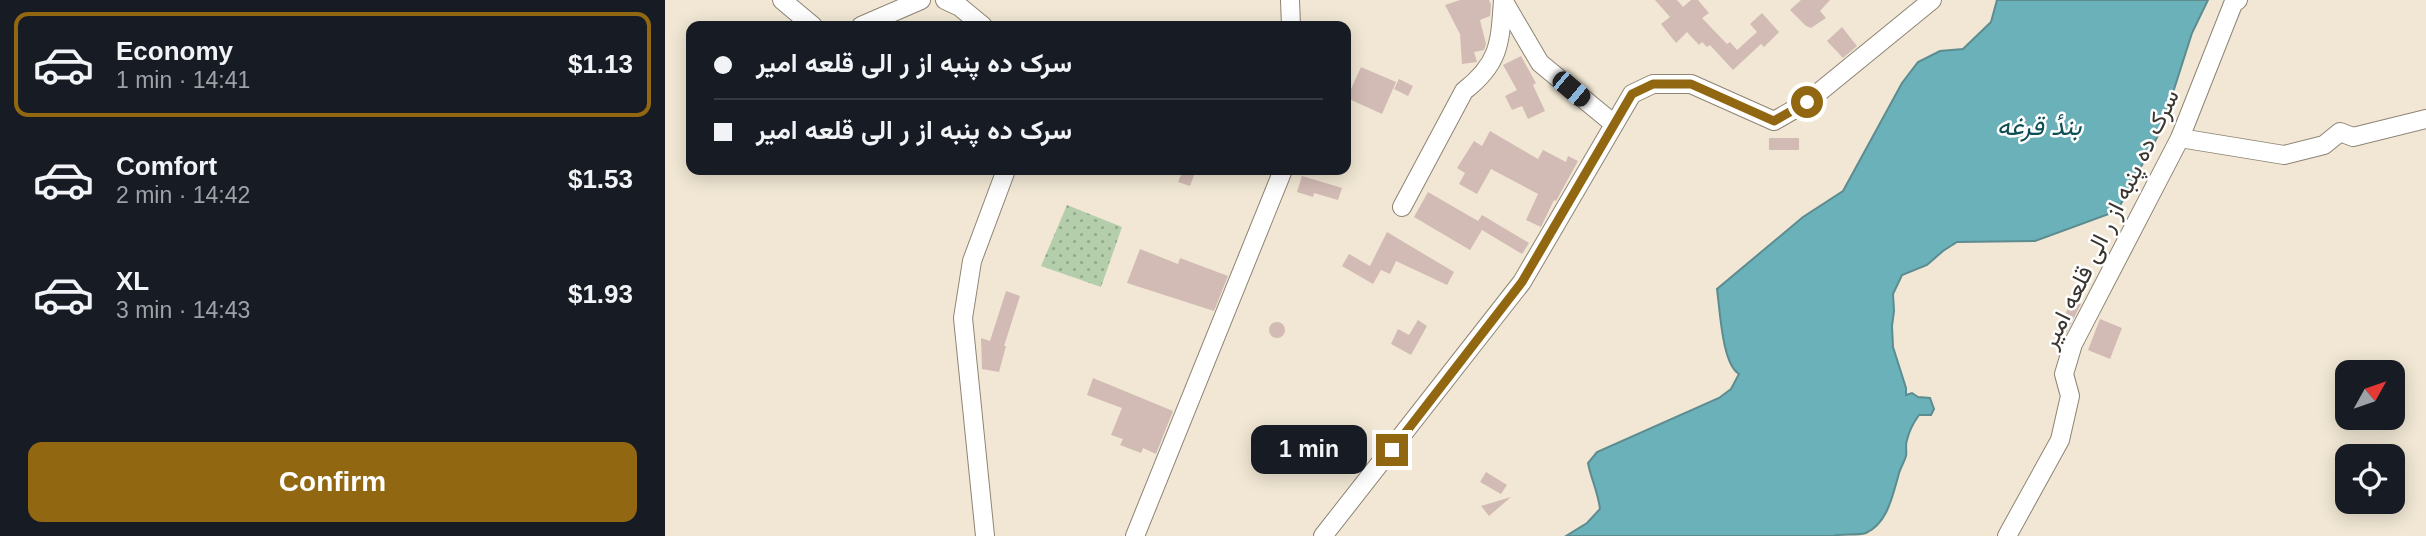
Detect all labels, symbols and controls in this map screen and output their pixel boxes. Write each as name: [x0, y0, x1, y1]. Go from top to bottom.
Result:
icon: car: [32, 33, 95, 96]
text: Economy: [116, 36, 233, 66]
text: سرک ده پنبه از ر الی قلعه امیر: [756, 48, 1072, 78]
text: $1.13: [568, 49, 633, 79]
text: 1 min · 14:41: [116, 67, 250, 93]
car: [1549, 67, 1594, 111]
street label: سرک ده پنبه از ر الی قلعه امیر: [2035, 85, 2187, 355]
route start: [1791, 86, 1823, 118]
water label: بندٔ قرغه: [1997, 111, 2083, 142]
text: سرک ده پنبه از ر الی قلعه امیر: [756, 115, 1072, 145]
icon: car: [32, 148, 95, 211]
text: Comfort: [116, 151, 217, 181]
text: $1.53: [568, 164, 633, 194]
text: 2 min · 14:42: [116, 182, 250, 208]
icon: car: [32, 263, 95, 326]
text: XL: [116, 266, 149, 296]
text: $1.93: [568, 279, 633, 309]
text: 3 min · 14:43: [116, 297, 250, 323]
north arrow: [2335, 360, 2405, 430]
map controls: [2335, 360, 2405, 514]
callout: 1 min: [1252, 426, 1367, 475]
route end: [1376, 434, 1408, 466]
text: 1 min: [1279, 436, 1339, 462]
button: Confirm: [28, 442, 637, 522]
button: locate: [2335, 444, 2405, 514]

